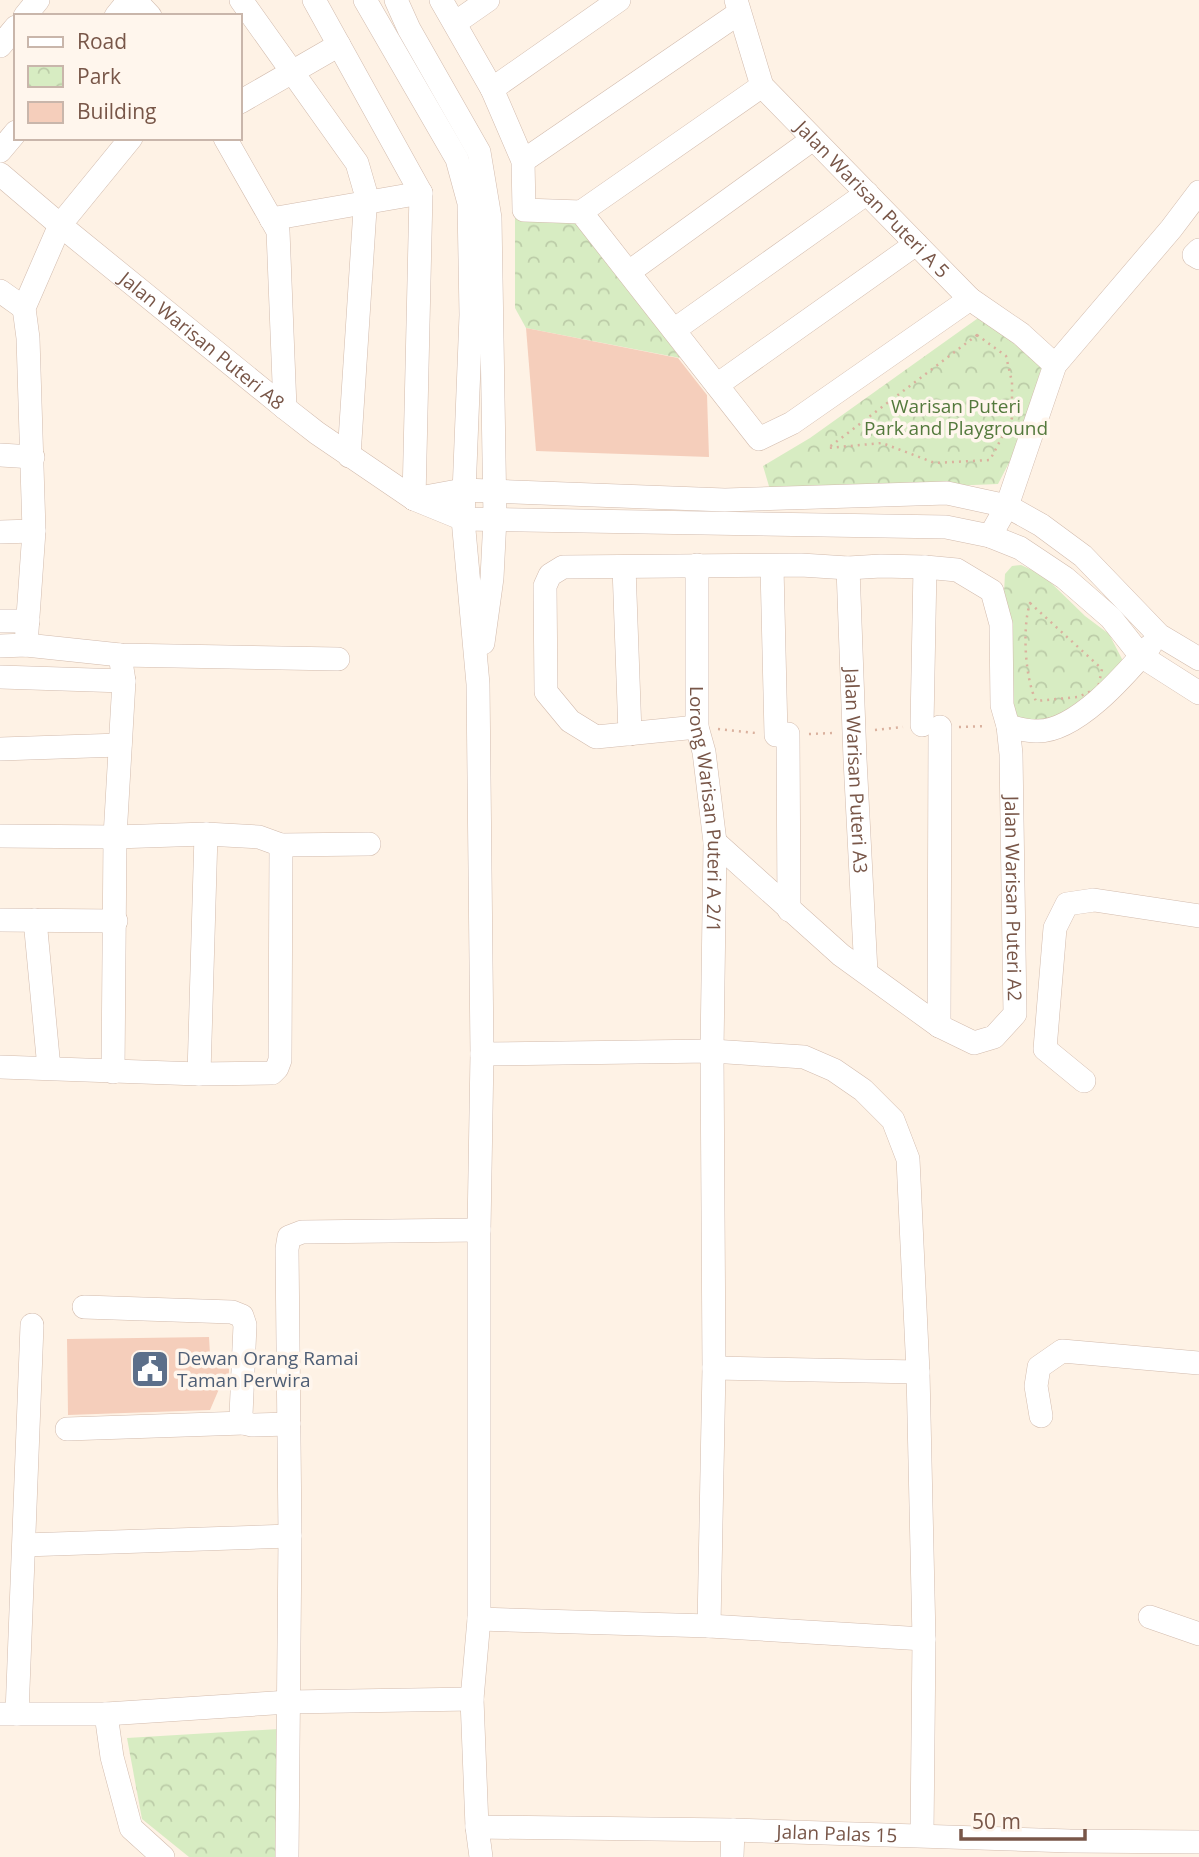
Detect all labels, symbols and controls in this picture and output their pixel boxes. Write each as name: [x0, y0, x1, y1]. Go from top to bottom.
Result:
legend: [14, 14, 242, 140]
text: Road: [77, 27, 127, 55]
text: Park: [77, 62, 121, 90]
text: Building: [77, 97, 156, 125]
street label: Jalan Warisan Puteri A 5: [788, 113, 955, 283]
street label: Jalan Warisan Puteri A8: [113, 264, 290, 416]
park label: Warisan Puteri Park and Playground: [864, 393, 1048, 441]
street label: Jalan Warisan Puteri A3: [839, 666, 874, 874]
street label: Lorong Warisan Puteri A 2/1: [684, 686, 728, 933]
street label: Jalan Warisan Puteri A2: [999, 794, 1028, 1002]
place label: Dewan Orang Ramai Taman Perwira: [177, 1345, 359, 1393]
public building icon: Dewan Orang Ramai Taman Perwira: [129, 1348, 171, 1390]
scale bar: [961, 1798, 1085, 1842]
text: 50 m: [972, 1807, 1021, 1835]
street label: Jalan Palas 15: [774, 1818, 898, 1848]

